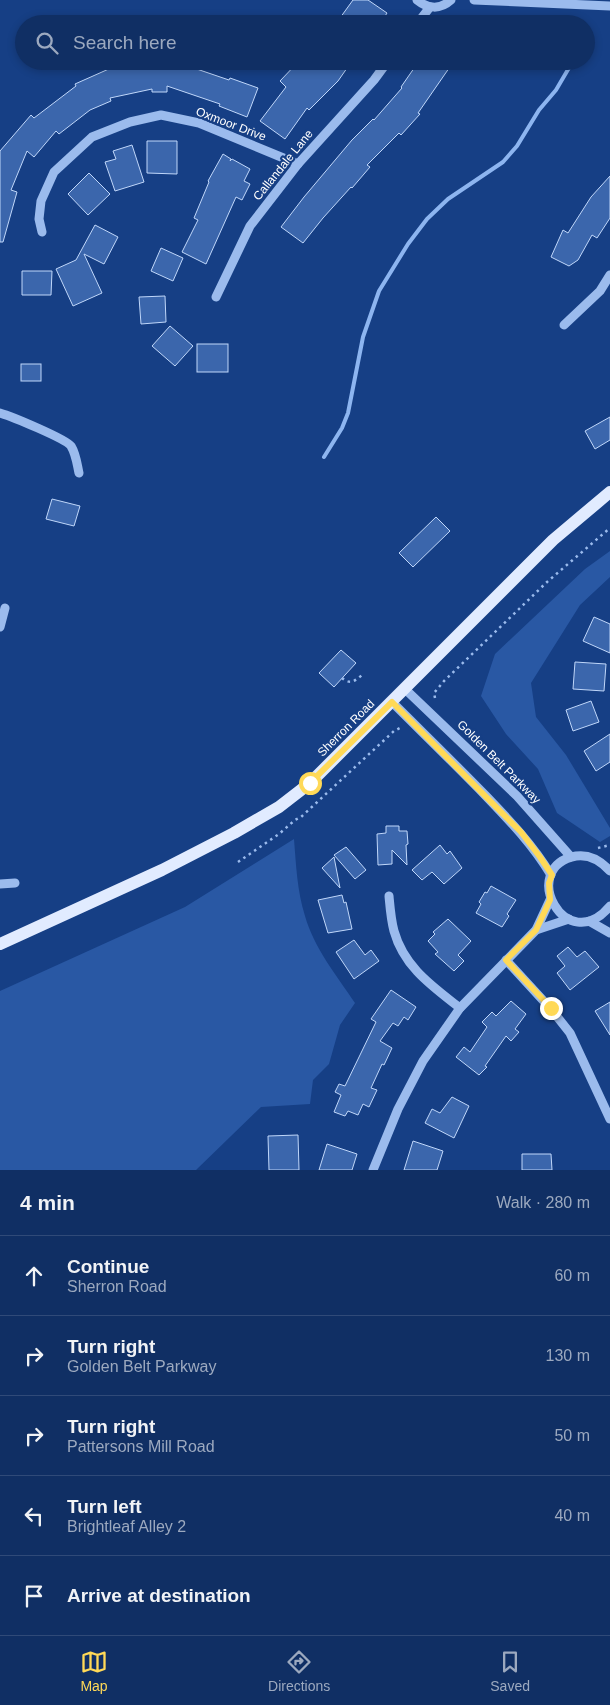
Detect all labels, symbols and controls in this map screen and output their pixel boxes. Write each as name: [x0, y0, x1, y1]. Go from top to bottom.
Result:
search box: [15, 15, 595, 70]
icon: search: [33, 29, 61, 57]
text: Search here: [73, 32, 177, 53]
street label: Oxmoor Drive: [194, 104, 268, 144]
street label: Callandale Lane: [250, 127, 316, 203]
street label: Sherron Road: [315, 697, 377, 759]
street label: Golden Belt Parkway: [454, 717, 544, 807]
route start: [299, 772, 322, 795]
route end: [540, 997, 563, 1020]
text: 4 min: [20, 1191, 75, 1214]
text: Walk · 280 m: [496, 1194, 590, 1211]
text: Continue: [67, 1256, 149, 1277]
icon: ahead: [20, 1262, 48, 1290]
text: 60 m: [554, 1267, 590, 1284]
text: Sherron Road: [67, 1278, 167, 1295]
text: Turn right: [67, 1336, 155, 1357]
icon: right: [20, 1342, 48, 1370]
text: 130 m: [546, 1347, 590, 1364]
text: Golden Belt Parkway: [67, 1358, 216, 1375]
text: Turn right: [67, 1416, 155, 1437]
icon: right: [20, 1422, 48, 1450]
text: 50 m: [554, 1427, 590, 1444]
text: Pattersons Mill Road: [67, 1438, 215, 1455]
text: Turn left: [67, 1496, 142, 1517]
icon: left: [20, 1502, 48, 1530]
text: 40 m: [554, 1507, 590, 1524]
text: Brightleaf Alley 2: [67, 1518, 186, 1535]
icon: arrive: [20, 1582, 48, 1610]
text: Arrive at destination: [67, 1585, 251, 1606]
tab: Map: [80, 1648, 108, 1694]
tab: Directions: [268, 1648, 330, 1694]
tab: Saved: [490, 1648, 530, 1694]

